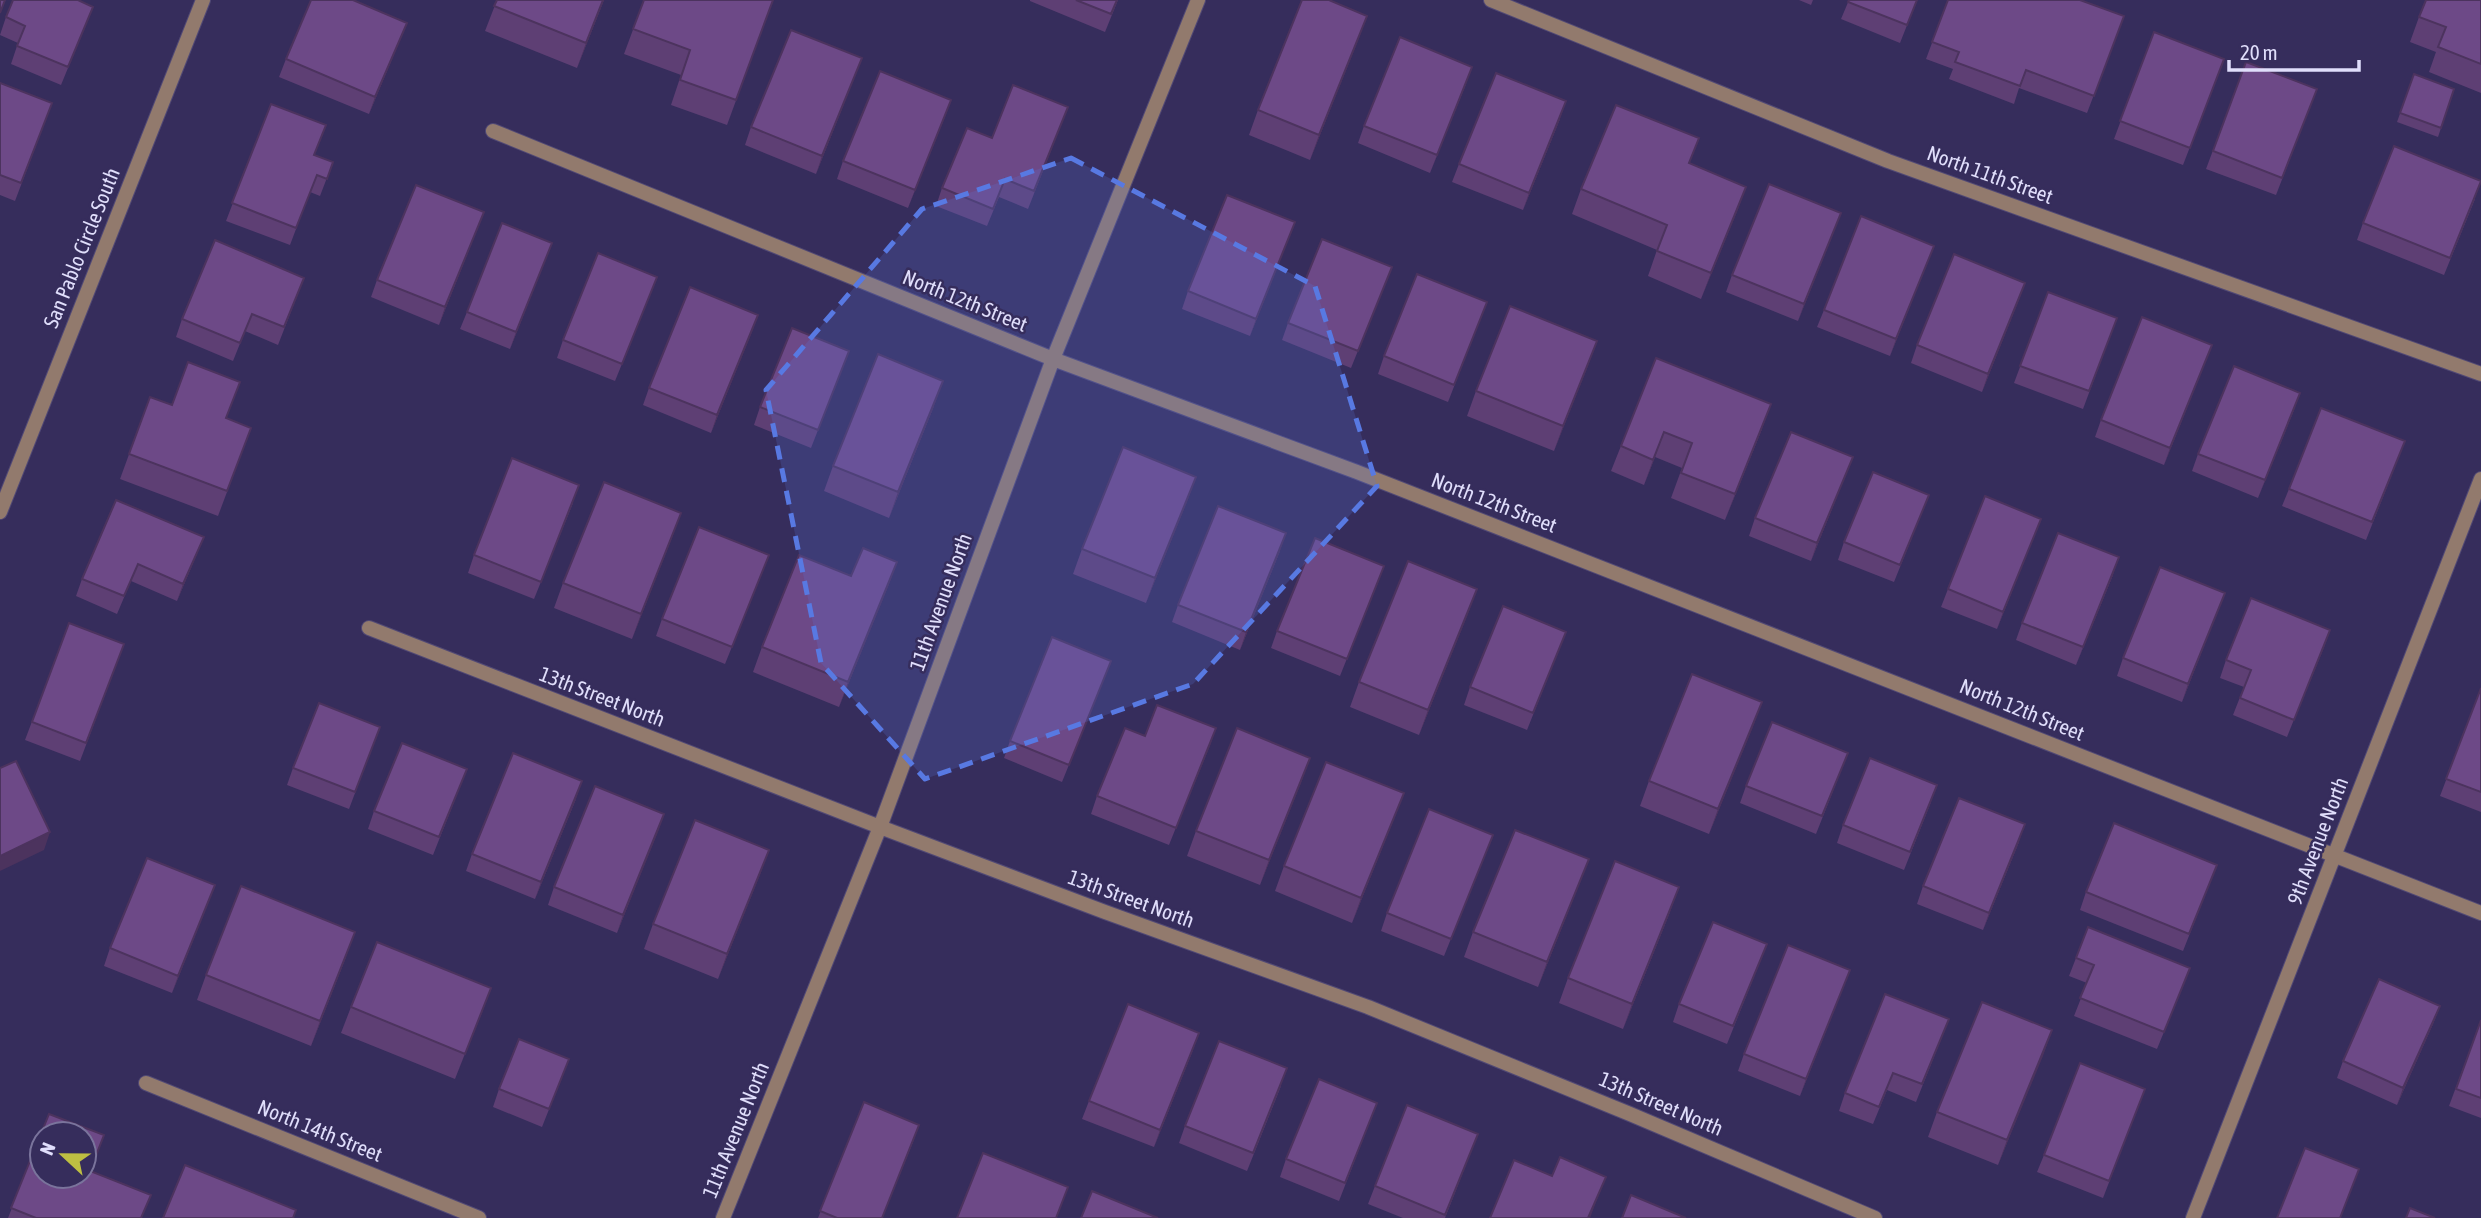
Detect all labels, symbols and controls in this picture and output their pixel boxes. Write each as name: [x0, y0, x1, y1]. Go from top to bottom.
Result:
scale bar: [2229, 28, 2358, 72]
text: 20 m: [2240, 40, 2278, 64]
street label: North 11th Street: [1924, 140, 2057, 208]
street label: San Pablo Circle South: [38, 164, 124, 331]
street label: North 12th Street: [900, 264, 1031, 336]
street label: North 12th Street: [1428, 467, 1560, 537]
street label: 11th Avenue North: [904, 530, 976, 674]
street label: 13th Street North: [536, 661, 668, 731]
street label: North 12th Street: [1957, 673, 2088, 745]
street label: 9th Avenue North: [2282, 774, 2352, 908]
street label: 13th Street North: [1065, 864, 1198, 932]
street label: 11th Avenue North: [697, 1058, 773, 1201]
street label: 13th Street North: [1596, 1066, 1727, 1140]
street label: North 14th Street: [255, 1094, 386, 1166]
north arrow: [28, 1120, 98, 1190]
text: N: [35, 1139, 60, 1158]

